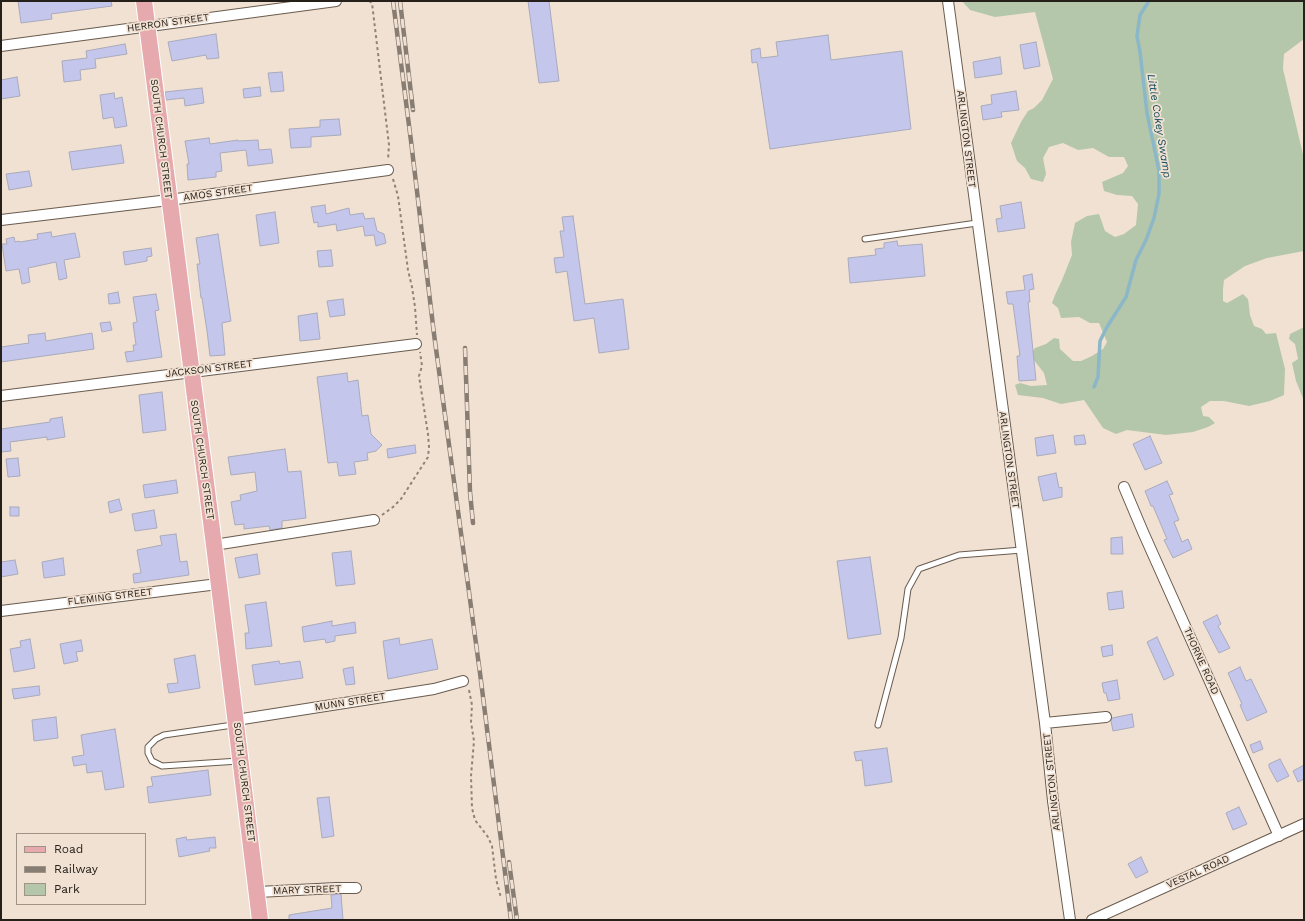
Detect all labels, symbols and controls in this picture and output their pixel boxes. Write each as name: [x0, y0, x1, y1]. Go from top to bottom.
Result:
street label: HERRON STREET: [126, 11, 210, 35]
water label: Little Cokey Swamp: [1144, 73, 1174, 179]
street label: SOUTH CHURCH STREET: [148, 78, 174, 200]
street label: ARLINGTON STREET: [954, 89, 978, 189]
street label: AMOS STREET: [182, 182, 254, 204]
street label: JACKSON STREET: [165, 358, 253, 380]
street label: SOUTH CHURCH STREET: [188, 399, 216, 521]
street label: ARLINGTON STREET: [996, 410, 1022, 510]
street label: FLEMING STREET: [67, 586, 153, 608]
street label: THORNE ROAD: [1181, 626, 1221, 696]
street label: MUNN STREET: [314, 690, 386, 714]
street label: SOUTH CHURCH STREET: [231, 721, 257, 843]
street label: ARLINGTON STREET: [1041, 732, 1063, 832]
legend: [16, 833, 146, 905]
text: Road: [54, 842, 83, 856]
street label: VESTAL ROAD: [1165, 853, 1231, 891]
text: Railway: [54, 862, 98, 876]
text: Park: [54, 882, 80, 896]
street label: MARY STREET: [273, 883, 341, 897]

